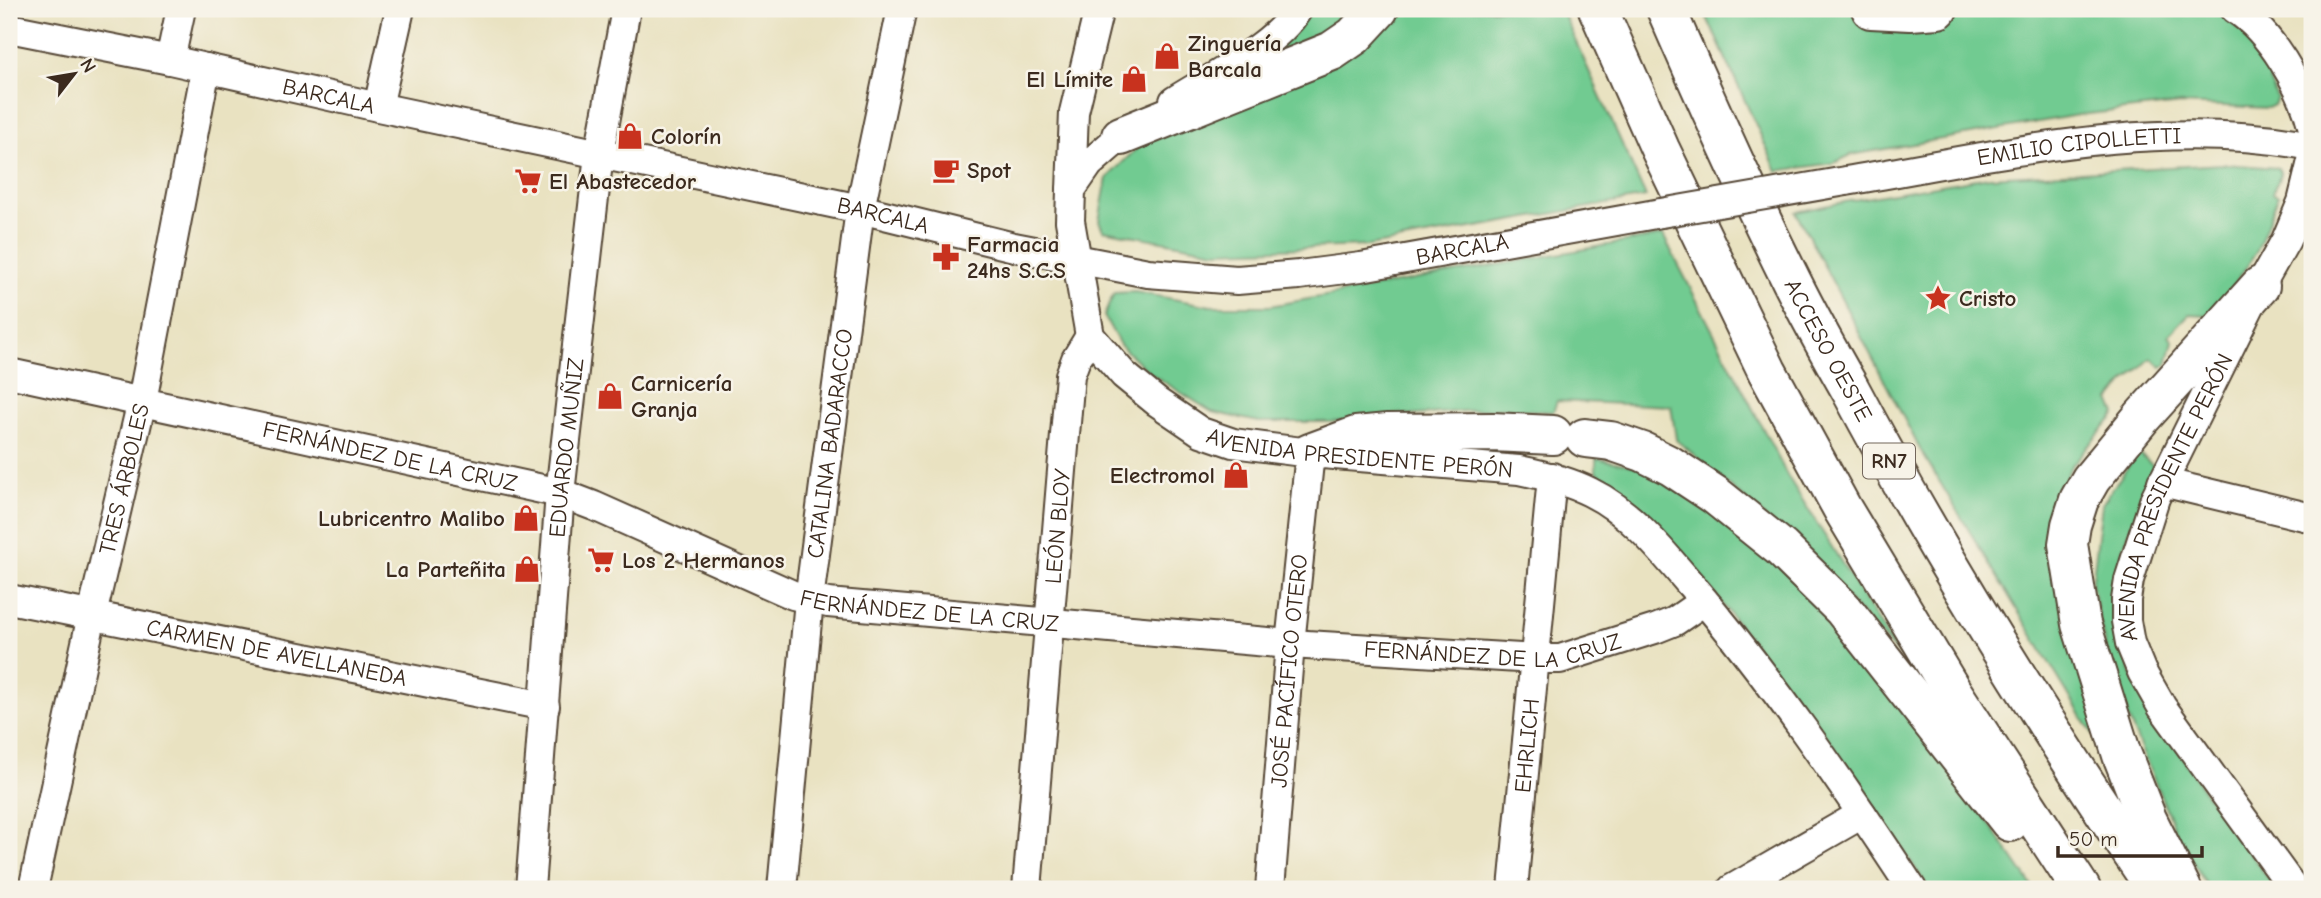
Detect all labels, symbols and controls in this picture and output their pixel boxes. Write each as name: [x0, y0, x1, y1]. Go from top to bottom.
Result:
place label: Zinguería Barcala: [1188, 30, 1282, 83]
north arrow: [38, 38, 108, 108]
shop icon: Zinguería Barcala: [1152, 41, 1182, 71]
text: N: [75, 55, 100, 77]
shop icon: El Límite: [1119, 64, 1149, 94]
place label: El Límite: [1026, 66, 1113, 93]
street label: BARCALA: [280, 73, 377, 120]
shop icon: Colorín: [615, 121, 645, 151]
street label: EMILIO CIPOLLETTI: [1975, 122, 2182, 171]
place label: Colorín: [651, 123, 721, 150]
cafe icon: Spot: [931, 155, 961, 185]
place label: Spot: [967, 157, 1011, 184]
supermarket icon: El Abastecedor: [513, 166, 543, 196]
place label: El Abastecedor: [549, 168, 697, 195]
street label: BARCALA: [835, 192, 932, 240]
street label: BARCALA: [1414, 228, 1511, 271]
place label: Farmacia 24hs S.C.S: [967, 231, 1066, 284]
pharmacy icon: Farmacia 24hs S.C.S: [931, 242, 961, 272]
street label: ACCESO OESTE: [1779, 275, 1878, 426]
place icon: Cristo: [1923, 283, 1953, 313]
place label: Cristo: [1959, 285, 2016, 312]
street label: CATALINA BADARACCO: [802, 327, 858, 560]
street label: AVENIDA PRESIDENTE PERÓN: [2112, 349, 2238, 644]
street label: EDUARDO MUÑIZ: [544, 356, 589, 538]
place label: Carnicería Granja: [631, 370, 733, 423]
shop icon: Carnicería Granja: [595, 381, 625, 411]
street label: TRES ÁRBOLES: [94, 401, 155, 557]
street label: FERNÁNDEZ DE LA CRUZ: [260, 416, 520, 497]
street label: AVENIDA PRESIDENTE PERÓN: [1203, 422, 1514, 483]
road number: RN7: [1863, 444, 1915, 478]
shop icon: Electromol: [1221, 460, 1251, 490]
place label: Electromol: [1110, 462, 1215, 489]
street label: LEÓN BLOY: [1040, 467, 1076, 585]
shop icon: Lubricentro Malibo: [511, 503, 541, 533]
place label: Lubricentro Malibo: [318, 505, 505, 532]
supermarket icon: Los 2 Hermanos: [586, 545, 616, 575]
place label: Los 2 Hermanos: [622, 547, 785, 574]
street label: JOSÉ PACÍFICO OTERO: [1265, 553, 1313, 789]
shop icon: La Parteñita: [512, 554, 542, 584]
place label: La Parteñita: [386, 556, 506, 583]
street label: FERNÁNDEZ DE LA CRUZ: [798, 584, 1060, 637]
street label: CARMEN DE AVELLANEDA: [144, 614, 409, 692]
street label: FERNÁNDEZ DE LA CRUZ: [1363, 628, 1625, 673]
street label: EHRLICH: [1509, 697, 1545, 794]
scale bar: [2058, 814, 2202, 858]
text: 50 m: [2069, 827, 2118, 851]

